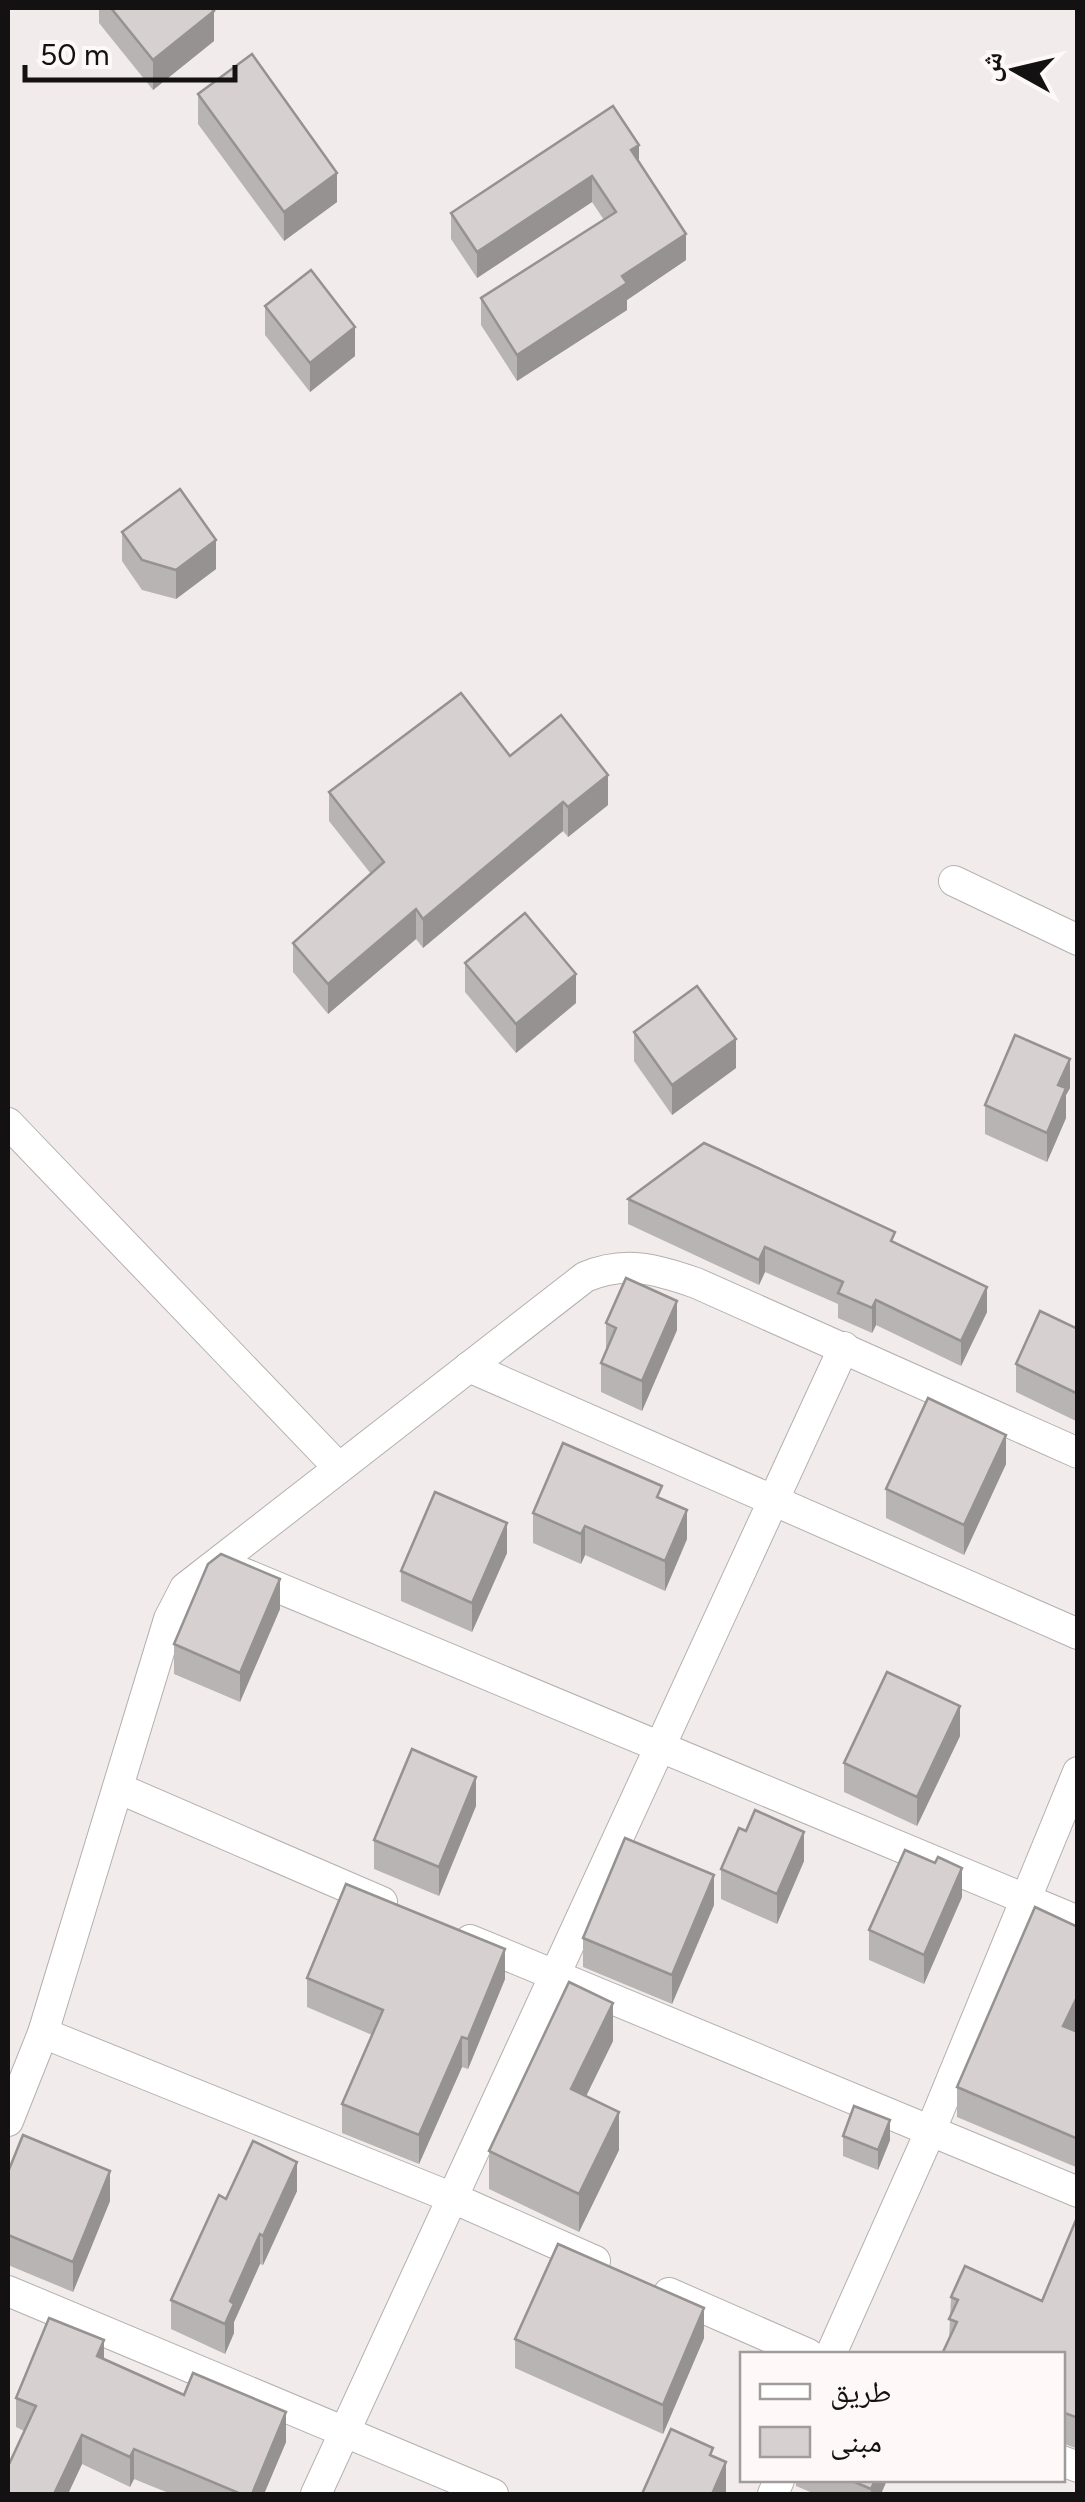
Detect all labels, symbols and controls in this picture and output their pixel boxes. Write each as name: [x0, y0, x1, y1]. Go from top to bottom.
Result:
scale bar: [25, 20, 235, 82]
north arrow: [965, 20, 1065, 120]
text: 50 m: [40, 36, 109, 73]
text: ش: [971, 49, 1009, 84]
legend: [740, 2352, 1065, 2482]
text: طريق: [830, 2373, 891, 2410]
text: مبنى: [830, 2423, 882, 2460]

